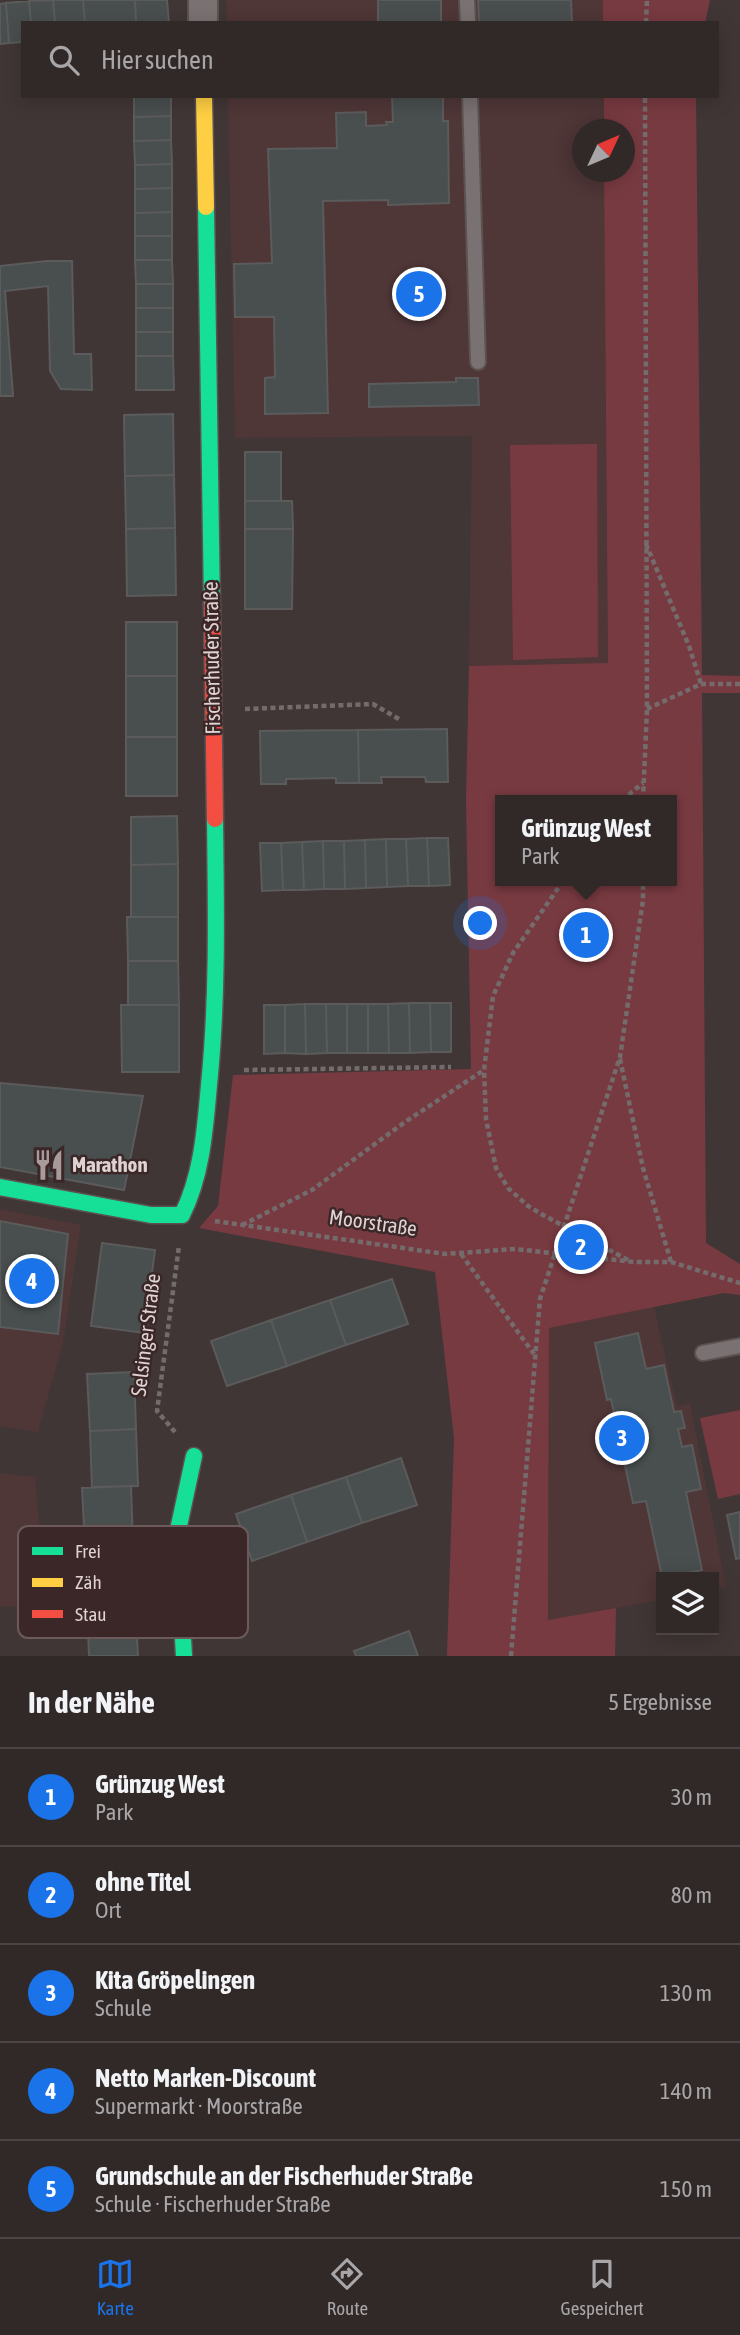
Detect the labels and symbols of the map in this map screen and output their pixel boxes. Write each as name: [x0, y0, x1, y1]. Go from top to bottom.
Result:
north arrow: [572, 119, 635, 182]
pin: 5: [396, 268, 442, 320]
street label: Fischerhuder Straße: [198, 581, 224, 735]
your location: [463, 906, 497, 940]
pin: 1: [563, 909, 609, 961]
restaurant icon: Marathon: [32, 1148, 66, 1182]
place label: Marathon: [72, 1152, 148, 1176]
street label: Moorstraße: [328, 1204, 419, 1240]
pin: 2: [558, 1221, 604, 1273]
pin: 4: [9, 1255, 55, 1307]
street label: Selsinger Straße: [126, 1272, 164, 1398]
pin: 3: [599, 1412, 645, 1464]
legend: [18, 1526, 248, 1638]
text: Frei: [75, 1540, 101, 1562]
text: Zäh: [75, 1571, 102, 1593]
text: Stau: [75, 1603, 106, 1625]

